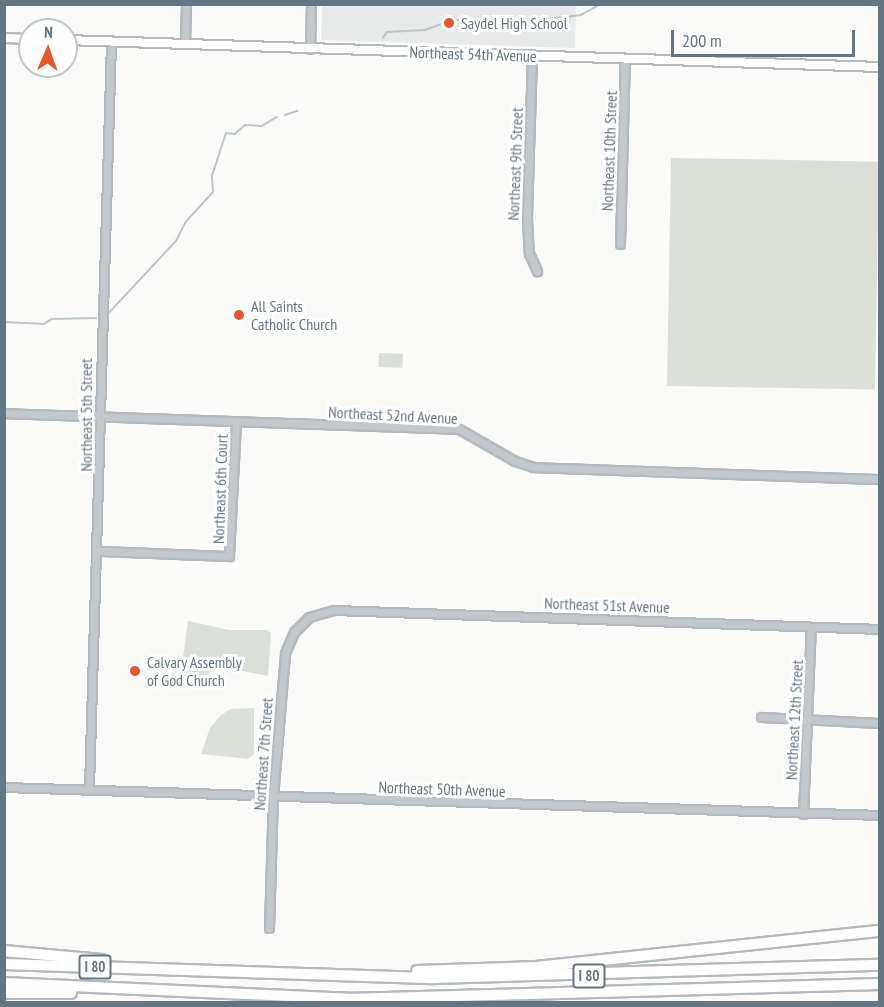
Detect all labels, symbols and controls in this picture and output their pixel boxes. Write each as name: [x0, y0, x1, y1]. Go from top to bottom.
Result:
place label: Saydel High School: [461, 13, 567, 33]
marker: Saydel High School: [442, 16, 456, 30]
north arrow: [18, 18, 78, 78]
scale bar: [674, 18, 858, 56]
text: N: [44, 22, 53, 42]
text: 200 m: [682, 29, 722, 52]
street label: Northeast 54th Avenue: [409, 42, 537, 66]
street label: Northeast 10th Street: [597, 91, 621, 211]
street label: Northeast 9th Street: [503, 107, 527, 221]
place label: All Saints Catholic Church: [251, 296, 338, 334]
marker: All Saints Catholic Church: [232, 308, 246, 322]
street label: Northeast 5th Street: [76, 358, 96, 472]
street label: Northeast 52nd Avenue: [328, 402, 458, 428]
street label: Northeast 6th Court: [208, 434, 232, 544]
street label: Northeast 51st Avenue: [544, 593, 670, 617]
place label: Calvary Assembly of God Church: [147, 652, 243, 690]
street label: Northeast 12th Street: [781, 659, 807, 781]
marker: Calvary Assembly of God Church: [128, 664, 142, 678]
street label: Northeast 7th Street: [249, 697, 277, 811]
street label: Northeast 50th Avenue: [378, 777, 506, 801]
road number: I 80: [78, 955, 112, 979]
road number: I 80: [572, 964, 606, 988]

